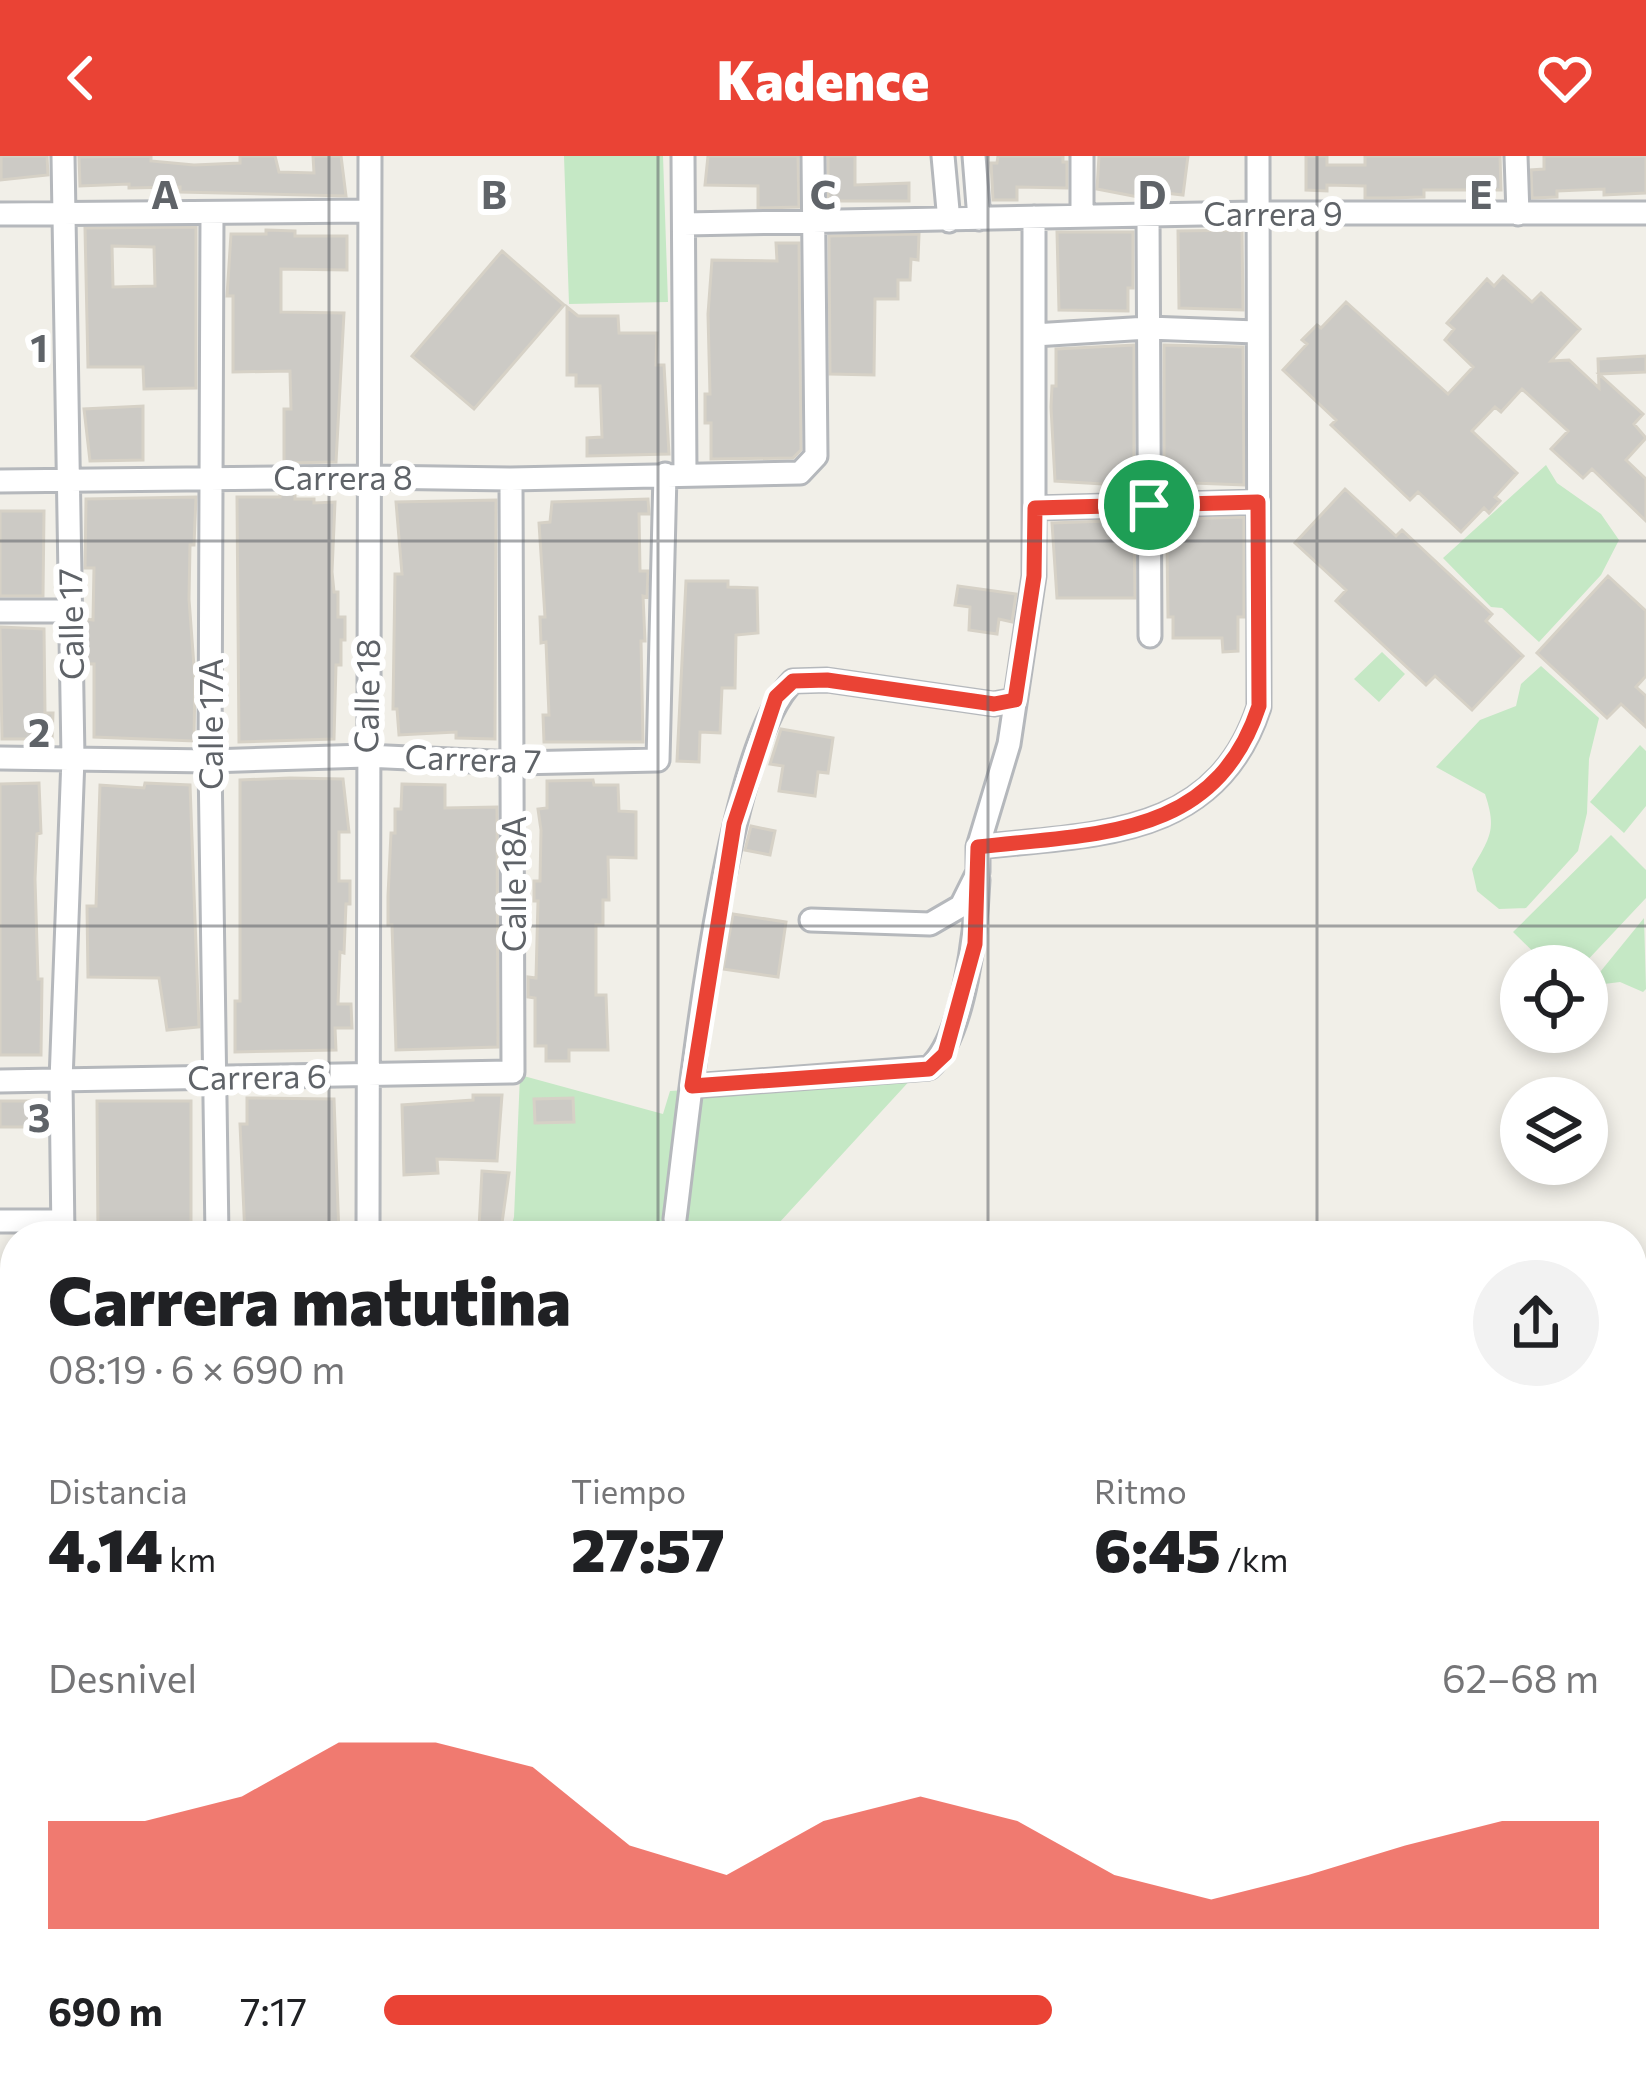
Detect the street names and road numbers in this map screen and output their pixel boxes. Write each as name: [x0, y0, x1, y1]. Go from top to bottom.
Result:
street label: Carrera 9: [1203, 192, 1343, 233]
street label: Carrera 8: [273, 456, 413, 497]
street label: Calle 17: [48, 568, 91, 680]
street label: Calle 18: [344, 638, 387, 754]
street label: Calle 17A: [189, 658, 230, 790]
street label: Carrera 7: [404, 735, 542, 780]
street label: Calle 18A: [492, 816, 533, 952]
street label: Carrera 6: [187, 1054, 327, 1097]

